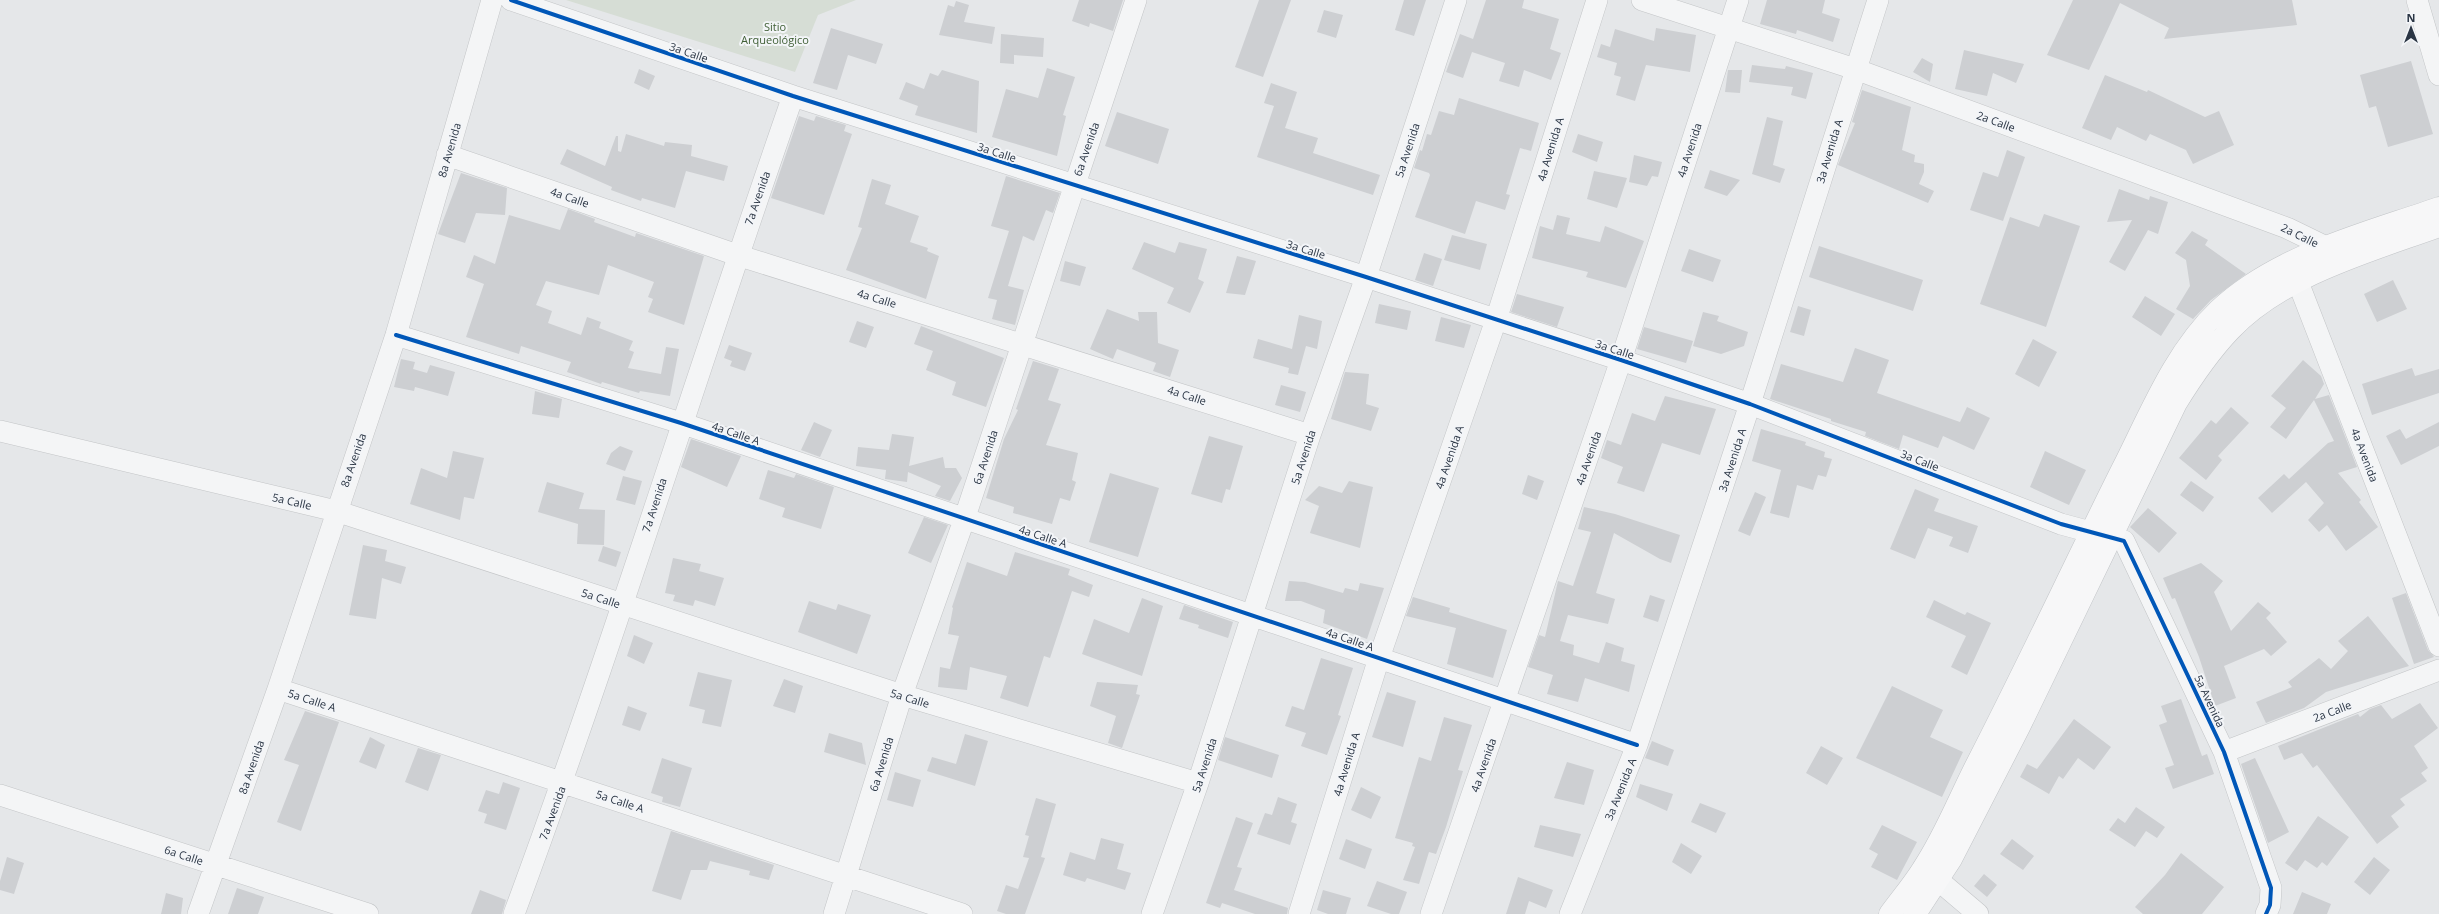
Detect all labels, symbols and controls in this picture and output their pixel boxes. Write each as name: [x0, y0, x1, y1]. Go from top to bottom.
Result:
north arrow: [2391, 8, 2431, 48]
text: N: [2407, 10, 2415, 25]
park label: Sitio Arqueológico: [741, 19, 809, 47]
street label: 3a Calle: [668, 38, 710, 66]
street label: 2a Calle: [1975, 107, 2017, 135]
street label: 4a Avenida A: [1533, 115, 1567, 183]
street label: 3a Avenida A: [1812, 117, 1846, 185]
street label: 6a Avenida: [1070, 120, 1102, 178]
street label: 8a Avenida: [434, 121, 464, 179]
street label: 5a Avenida: [1391, 121, 1423, 179]
street label: 4a Avenida: [1673, 121, 1705, 179]
street label: 3a Calle: [976, 139, 1018, 165]
street label: 7a Avenida: [741, 169, 773, 227]
street label: 4a Calle: [549, 183, 591, 211]
street label: 2a Calle: [2279, 219, 2321, 251]
street label: 3a Calle: [1285, 236, 1327, 262]
street label: 4a Calle: [856, 285, 898, 311]
street label: 3a Calle: [1594, 336, 1636, 362]
street label: 4a Calle: [1166, 382, 1208, 408]
street label: 4a Calle A: [710, 418, 762, 448]
street label: 4a Avenida A: [1431, 423, 1467, 491]
street label: 3a Avenida A: [1715, 426, 1749, 494]
street label: 4a Avenida: [2348, 426, 2382, 484]
street label: 6a Avenida: [969, 428, 1001, 486]
street label: 5a Avenida: [1287, 428, 1319, 486]
street label: 4a Avenida: [1572, 429, 1604, 487]
street label: 8a Avenida: [337, 431, 369, 489]
street label: 3a Calle: [1899, 446, 1941, 474]
street label: 7a Avenida: [638, 476, 670, 534]
street label: 5a Calle: [271, 489, 313, 513]
street label: 4a Calle A: [1017, 521, 1069, 551]
street label: 5a Calle: [580, 585, 622, 611]
street label: 4a Calle A: [1324, 624, 1376, 654]
street label: 5a Avenida: [2191, 672, 2229, 730]
street label: 5a Calle A: [286, 685, 338, 715]
street label: 5a Calle: [889, 685, 931, 711]
street label: 2a Calle: [2311, 697, 2353, 725]
street label: 4a Avenida A: [1329, 730, 1363, 798]
street label: 6a Avenida: [866, 735, 896, 793]
street label: 5a Avenida: [1188, 736, 1220, 794]
street label: 4a Avenida: [1467, 736, 1499, 794]
street label: 8a Avenida: [235, 738, 267, 796]
street label: 3a Avenida A: [1601, 756, 1639, 822]
street label: 7a Avenida: [535, 784, 569, 842]
street label: 5a Calle A: [594, 786, 646, 816]
street label: 6a Calle: [163, 842, 205, 868]

